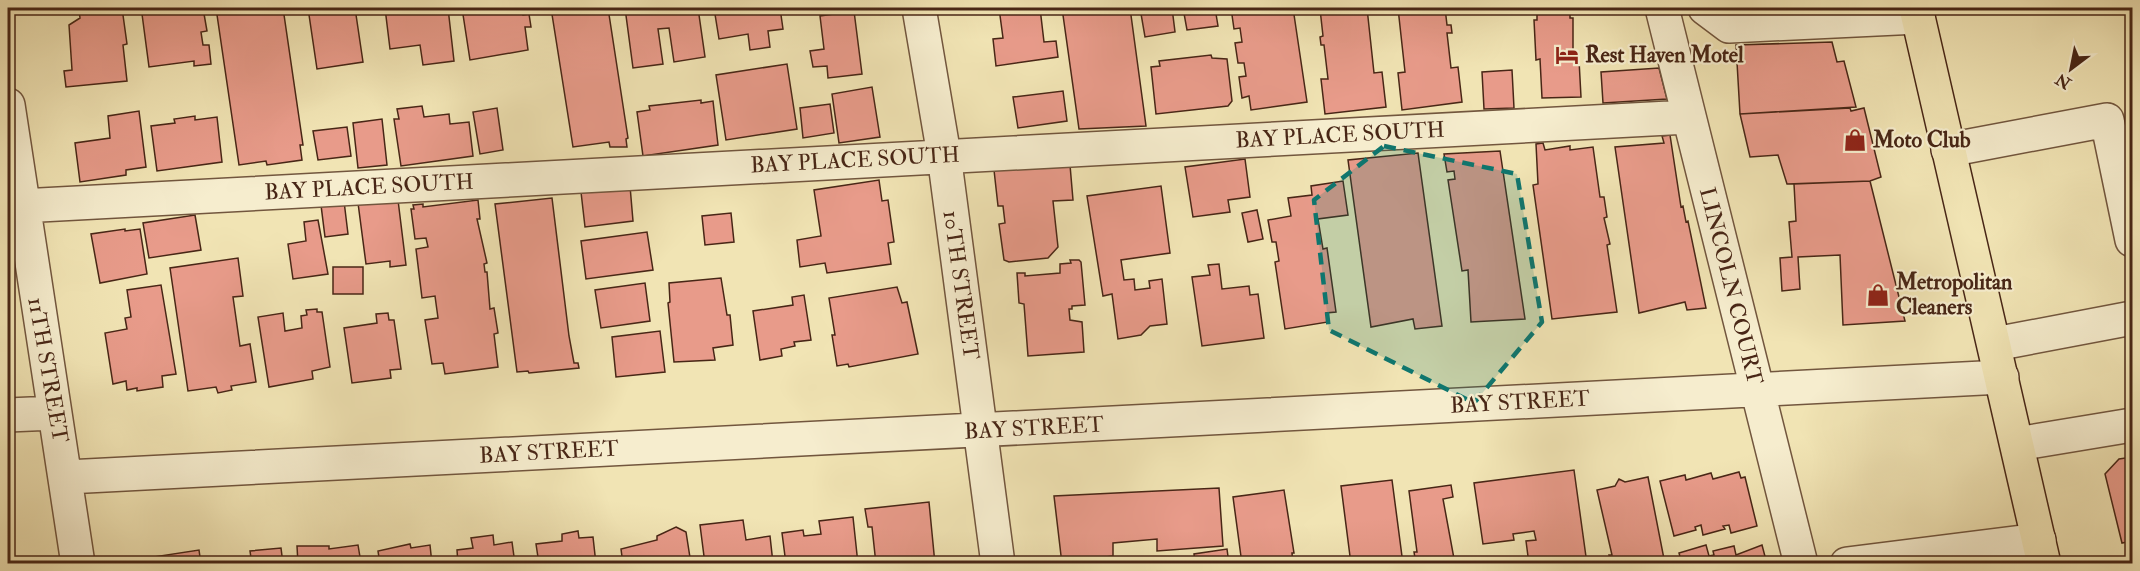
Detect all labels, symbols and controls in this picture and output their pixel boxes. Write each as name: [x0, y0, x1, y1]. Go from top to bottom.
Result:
north arrow: [2041, 39, 2101, 99]
place label: Rest Haven Motel: [1585, 41, 1744, 69]
hotel icon: Rest Haven Motel: [1554, 42, 1580, 68]
text: N: [2052, 68, 2076, 94]
street label: BAY PLACE SOUTH: [1235, 116, 1445, 154]
place label: Moto Club: [1872, 126, 1971, 154]
shop icon: Moto Club: [1842, 127, 1868, 153]
street label: BAY PLACE SOUTH: [750, 141, 960, 179]
street label: BAY PLACE SOUTH: [264, 168, 474, 206]
street label: LINCOLN COURT: [1693, 184, 1769, 388]
street label: 10TH STREET: [937, 209, 985, 362]
place label: Metropolitan Cleaners: [1895, 268, 2013, 321]
shop icon: Metropolitan Cleaners: [1865, 282, 1891, 308]
street label: 11TH STREET: [21, 295, 75, 445]
street label: BAY STREET: [1449, 384, 1591, 420]
street label: BAY STREET: [963, 410, 1105, 446]
street label: BAY STREET: [478, 434, 620, 470]

